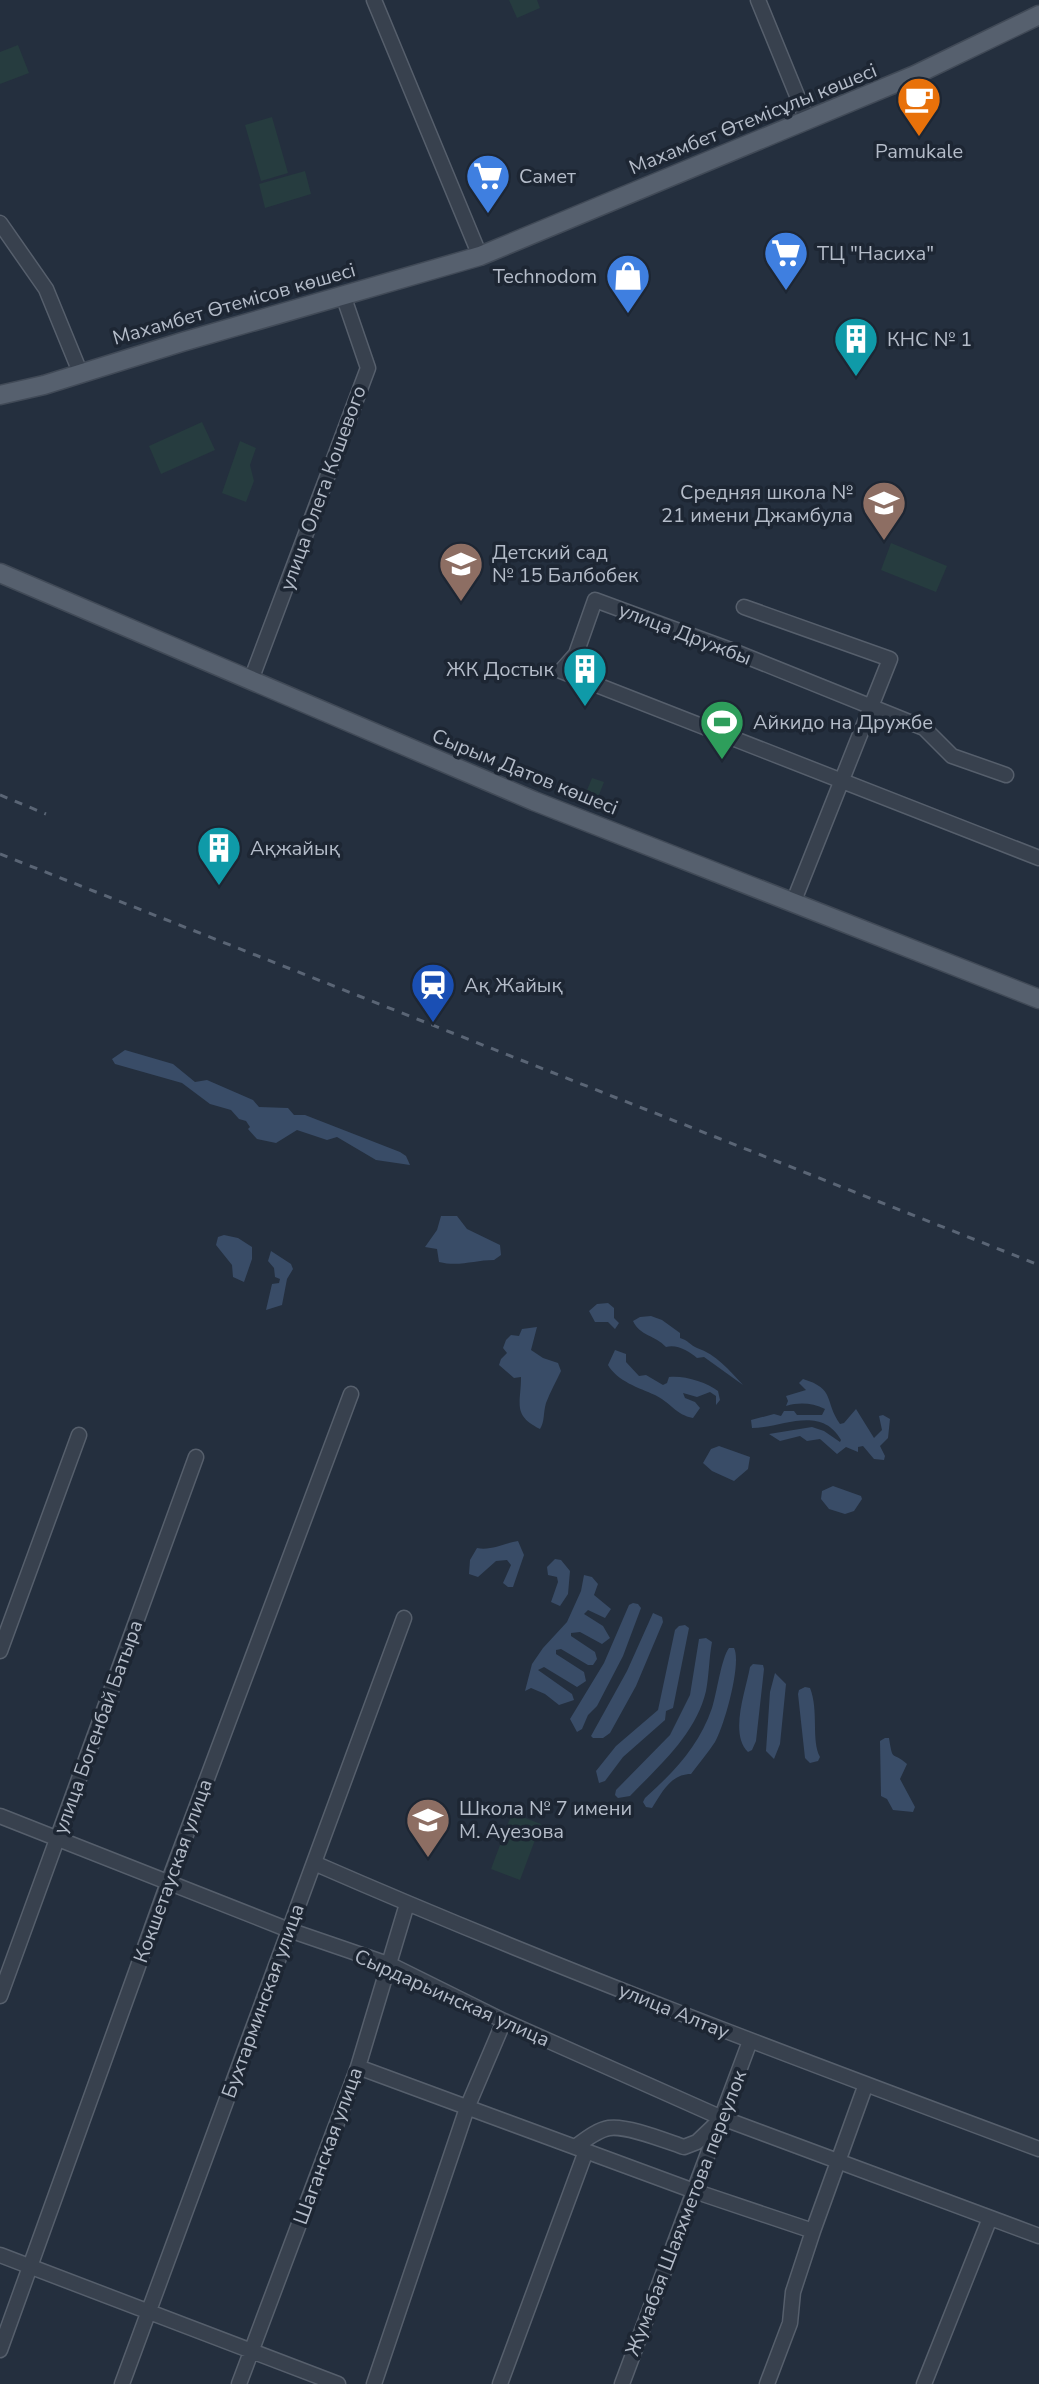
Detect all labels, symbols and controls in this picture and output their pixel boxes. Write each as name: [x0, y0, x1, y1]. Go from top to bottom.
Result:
street label: Махамбет Өтемісұлы көшесі: [625, 57, 881, 181]
cafe icon: Pamukale: [895, 75, 943, 138]
place label: Pamukale: [875, 138, 963, 165]
supermarket icon: Самет: [464, 152, 512, 215]
place label: Самет: [519, 163, 576, 190]
supermarket icon: ТЦ "Насиха": [762, 229, 810, 292]
place label: ТЦ "Насиха": [817, 240, 934, 267]
shop icon: Technodom: [604, 252, 652, 315]
street label: Махамбет Өтемісов көшесі: [109, 256, 359, 352]
place label: Technodom: [493, 263, 597, 290]
building icon: КНС № 1: [832, 315, 880, 378]
place label: КНС № 1: [887, 326, 972, 353]
street label: улица Олега Кошевого: [273, 382, 373, 594]
place label: Средняя школа № 21 имени Джамбула: [661, 479, 853, 529]
school or university icon: Средняя школа № 21 имени Джамбула: [860, 479, 908, 542]
place label: Детский сад № 15 Балбобек: [492, 539, 639, 589]
school or university icon: Детский сад № 15 Балбобек: [437, 540, 485, 603]
street label: улица Дружбы: [615, 596, 755, 672]
building icon: ЖК Достык: [561, 645, 609, 708]
place label: ЖК Достык: [446, 656, 554, 683]
sports icon: Айкидо на Дружбе: [698, 698, 746, 761]
place label: Айкидо на Дружбе: [753, 709, 933, 736]
street label: Сырым Датов көшесі: [428, 722, 622, 822]
building icon: Ақжайық: [195, 824, 243, 887]
place label: Ақжайық: [250, 835, 341, 862]
station icon: Ақ Жайық: [409, 961, 457, 1024]
place label: Ақ Жайық: [464, 972, 563, 999]
street label: улица Богенбай Батыра: [47, 1616, 149, 1838]
street label: Кокшетауская улица: [127, 1775, 219, 1967]
place label: Школа № 7 имени М. Ауезова: [459, 1795, 632, 1845]
school or university icon: Школа № 7 имени М. Ауезова: [404, 1796, 452, 1859]
street label: Бухтарминская улица: [215, 1900, 311, 2102]
street label: Сырдарьинская улица: [350, 1943, 554, 2053]
street label: улица Алтау: [615, 1977, 734, 2046]
street label: Шаганская улица: [287, 2064, 369, 2228]
street label: Жумабая Шаяхметова переулок: [619, 2066, 753, 2360]

